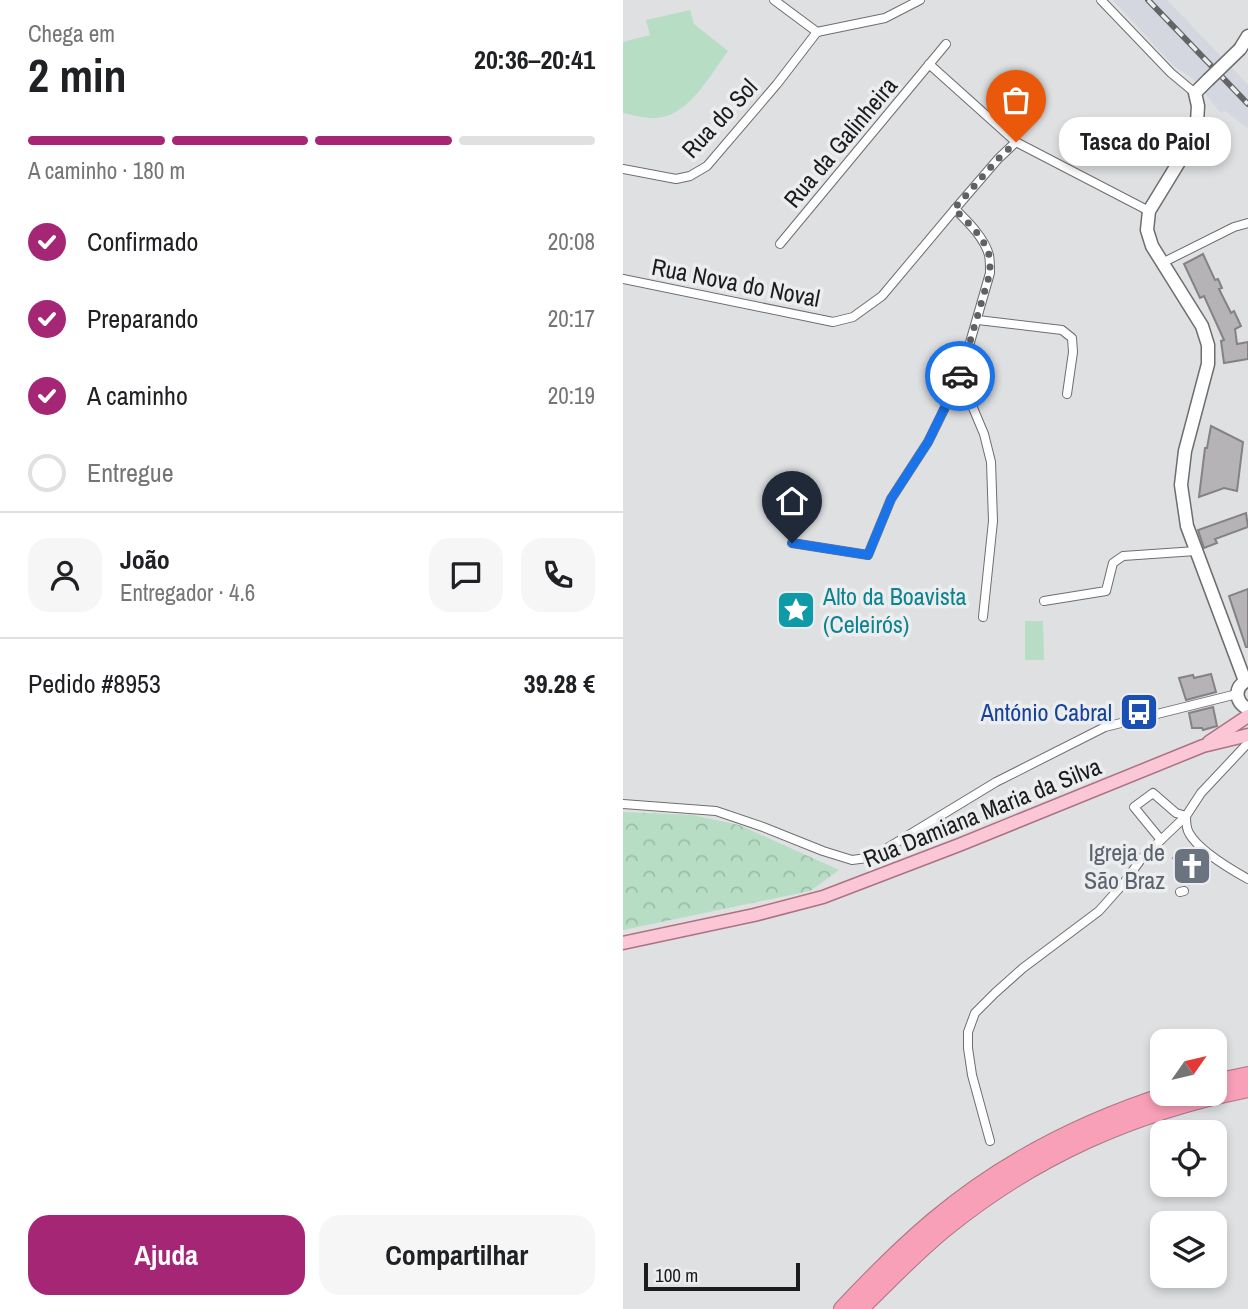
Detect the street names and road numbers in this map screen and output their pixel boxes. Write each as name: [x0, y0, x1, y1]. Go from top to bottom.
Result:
street label: Rua da Galinheira: [776, 70, 904, 214]
street label: Rua do Sol: [674, 71, 764, 165]
street label: Rua Nova do Noval: [649, 250, 823, 314]
street label: Rua Damiana Maria da Silva: [858, 750, 1106, 874]

